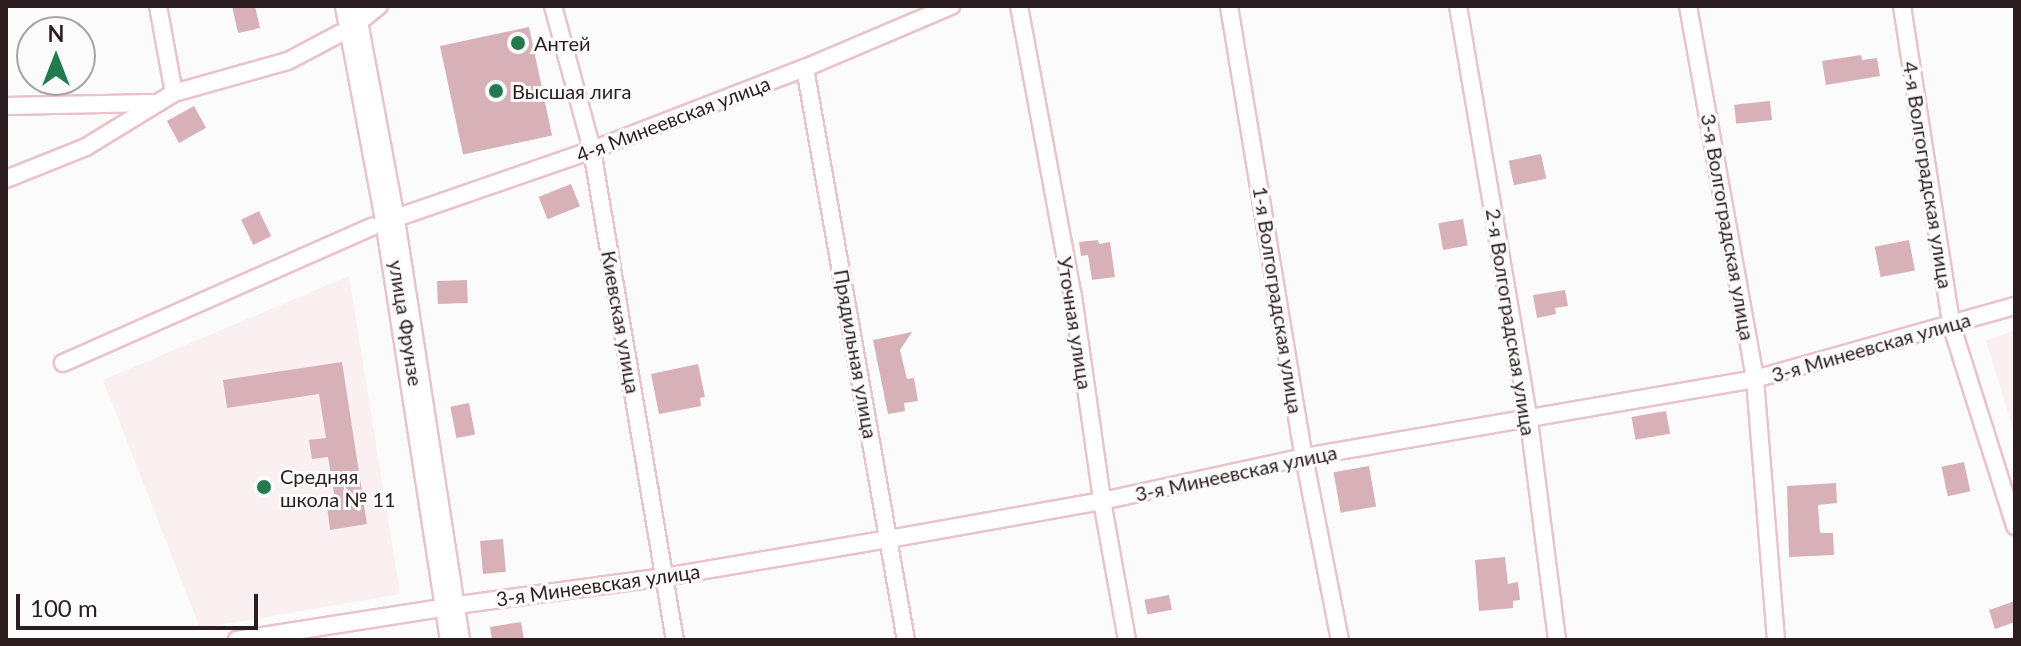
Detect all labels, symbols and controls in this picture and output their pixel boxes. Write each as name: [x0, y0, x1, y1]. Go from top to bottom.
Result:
north arrow: [16, 16, 96, 96]
text: N: [48, 20, 64, 47]
place label: Антей: [534, 31, 590, 55]
marker: Антей: [509, 34, 527, 52]
street label: 4-я Волгоградская улица: [1898, 60, 1958, 290]
street label: 4-я Минеевская улица: [573, 71, 773, 167]
place label: Высшая лига: [512, 79, 631, 103]
marker: Высшая лига: [487, 82, 505, 100]
street label: 3-я Волгоградская улица: [1696, 112, 1760, 342]
street label: 1-я Волгоградская улица: [1248, 185, 1308, 415]
street label: 2-я Волгоградская улица: [1481, 207, 1541, 437]
street label: Киевская улица: [597, 249, 645, 395]
street label: Уточная улица: [1053, 255, 1097, 391]
street label: улица Фрунзе: [384, 258, 428, 388]
street label: Прядильная улица: [829, 267, 883, 441]
street label: 3-я Минеевская улица: [1769, 307, 1973, 387]
street label: 3-я Минеевская улица: [1133, 440, 1339, 506]
place label: Средняя школа № 11: [280, 464, 396, 511]
marker: Средняя школа № 11: [255, 478, 273, 496]
street label: 3-я Минеевская улица: [494, 559, 702, 611]
scale bar: [20, 578, 262, 628]
text: 100 m: [30, 593, 98, 622]

